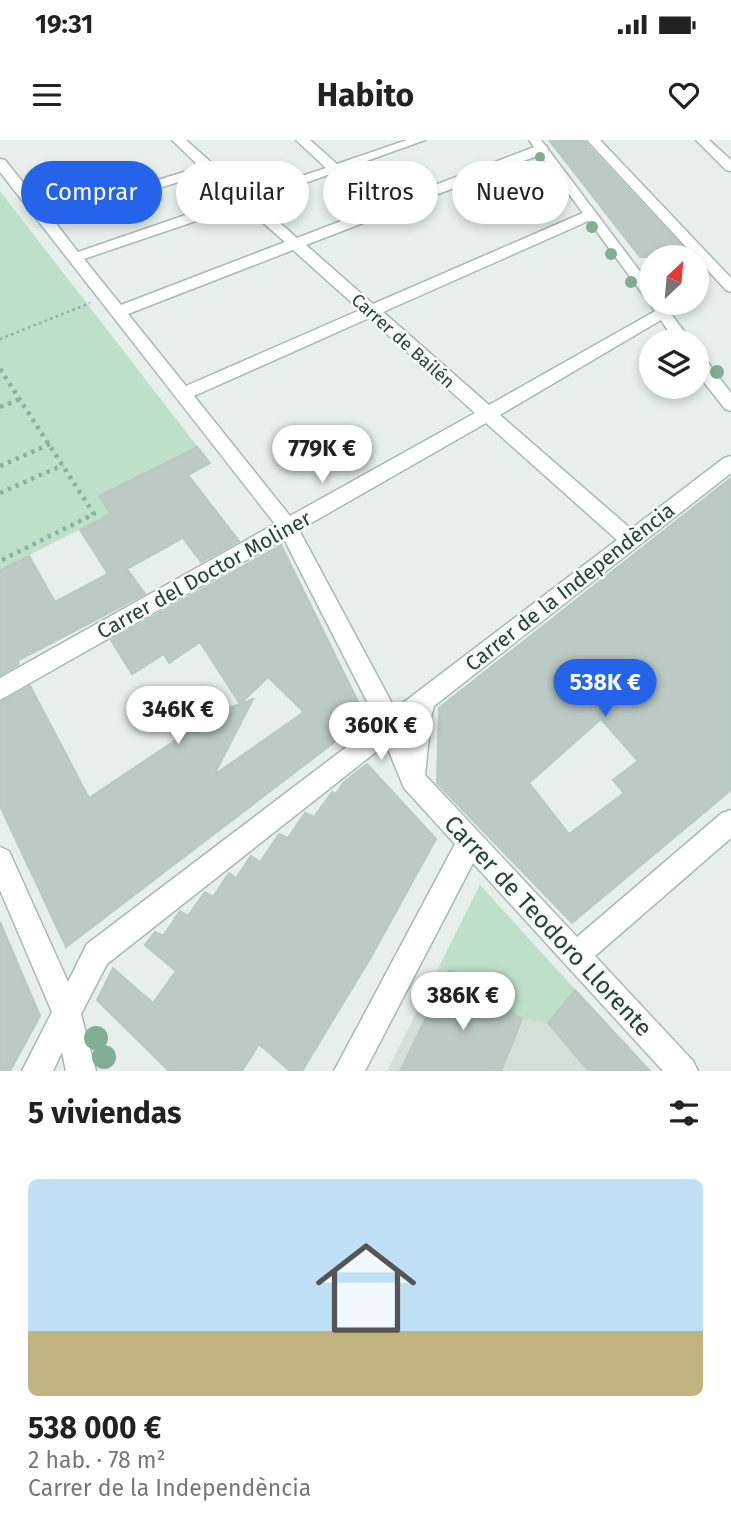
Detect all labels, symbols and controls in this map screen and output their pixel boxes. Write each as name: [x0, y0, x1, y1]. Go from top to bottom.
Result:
text: 19:31: [35, 9, 93, 40]
icon: menu: [28, 76, 66, 114]
text: Habito: [317, 76, 414, 114]
icon: heart: [665, 76, 703, 114]
chip: Comprar: [21, 161, 162, 224]
chip: Alquilar: [176, 161, 309, 224]
chip: Filtros: [323, 161, 438, 224]
chip: Nuevo: [452, 161, 569, 224]
north arrow: [639, 245, 709, 315]
map controls: [639, 245, 709, 399]
street label: Carrer de Bailén: [347, 289, 459, 393]
button: layers: [639, 329, 709, 399]
pin: 779K €: [265, 426, 379, 485]
text: 779K €: [288, 434, 356, 462]
street label: Carrer de la Independència: [460, 497, 680, 677]
street label: Carrer del Doctor Moliner: [92, 505, 316, 645]
pin: 538K €: [548, 660, 662, 719]
text: 538K €: [569, 668, 641, 696]
pin: 346K €: [121, 686, 235, 746]
text: 346K €: [142, 695, 214, 723]
pin: 360K €: [324, 702, 438, 762]
text: 360K €: [345, 711, 417, 739]
street label: Carrer de Teodoro Llorente: [438, 810, 658, 1042]
pin: 386K €: [406, 972, 520, 1032]
text: 386K €: [427, 981, 499, 1009]
icon: filters: [665, 1094, 703, 1132]
text: 5 viviendas: [28, 1095, 181, 1131]
icon: home: [303, 1225, 429, 1351]
text: 538 000 €: [28, 1410, 161, 1446]
text: 2 hab. · 78 m²: [28, 1446, 165, 1474]
text: Carrer de la Independència: [28, 1474, 311, 1502]

